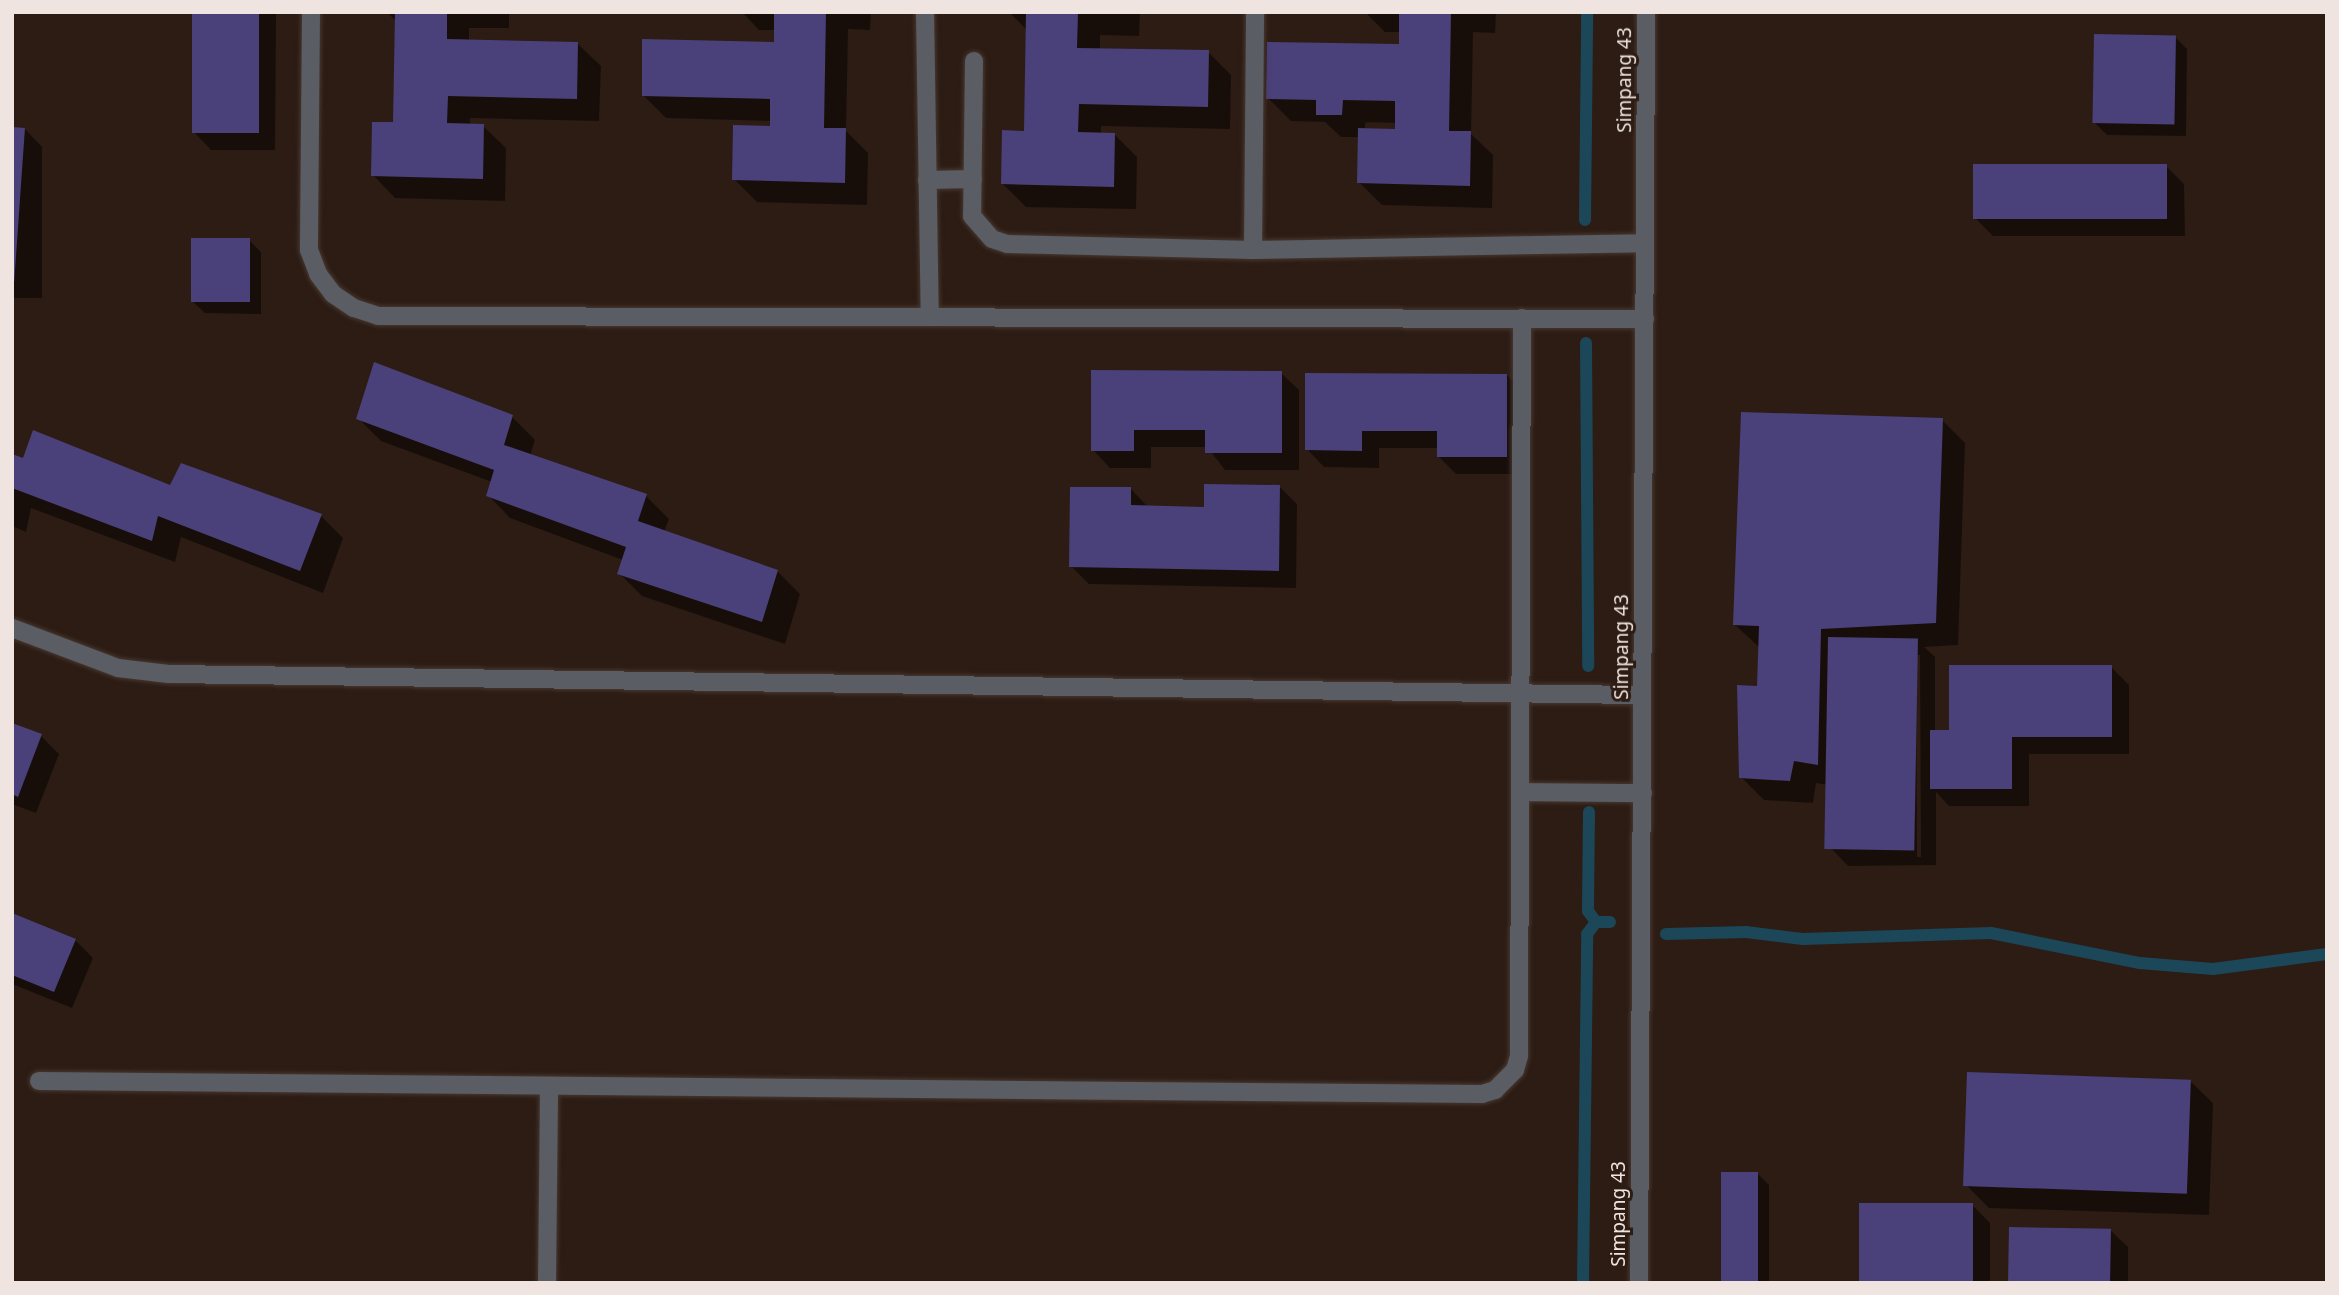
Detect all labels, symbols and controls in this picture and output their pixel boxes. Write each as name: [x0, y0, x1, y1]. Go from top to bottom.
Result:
street label: Simpang 43: [1614, 27, 1636, 133]
street label: Simpang 43: [1611, 594, 1633, 700]
street label: Simpang 43: [1608, 1161, 1630, 1267]

